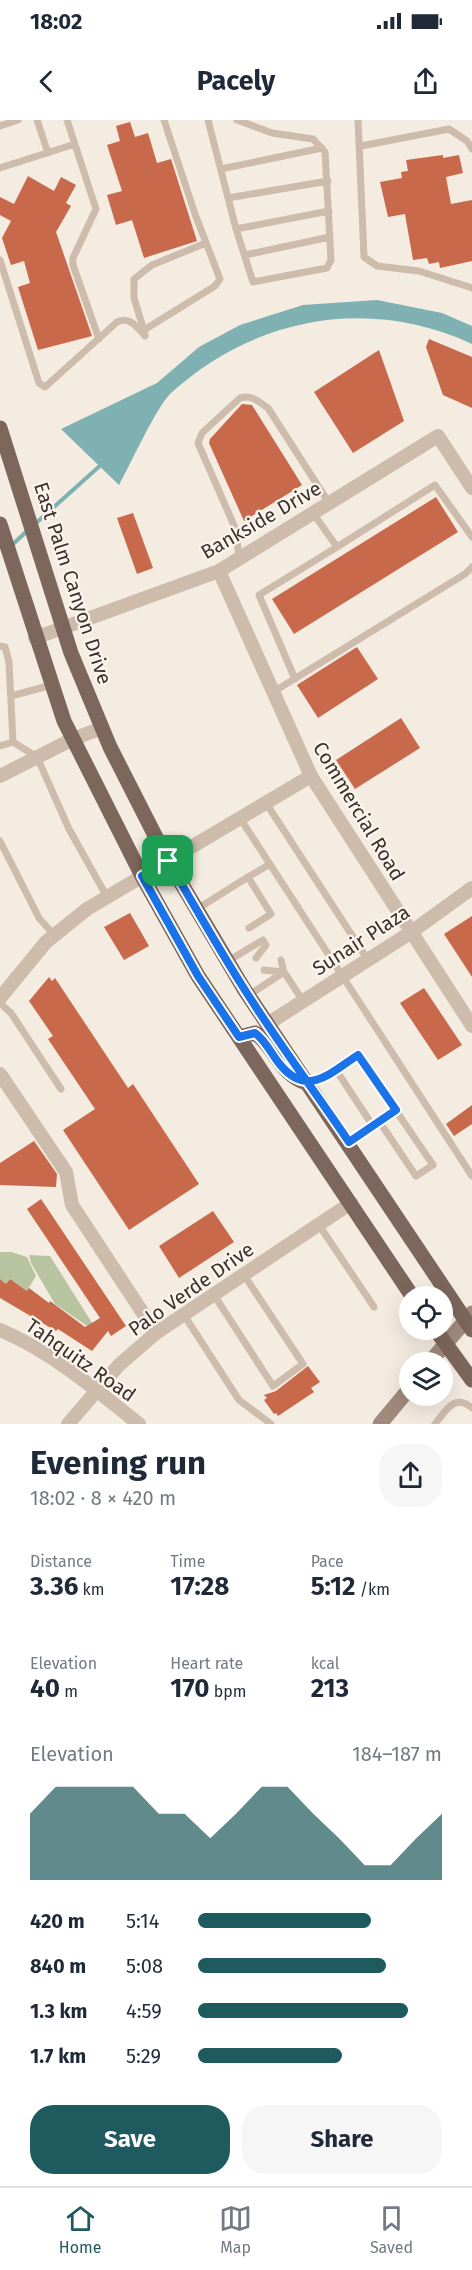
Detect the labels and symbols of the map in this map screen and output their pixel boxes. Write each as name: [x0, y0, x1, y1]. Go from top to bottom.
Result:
street label: Bankside Drive: [197, 476, 325, 564]
street label: East Palm Canyon Drive: [29, 479, 117, 687]
street label: Commercial Road: [308, 737, 410, 885]
pin: [142, 835, 193, 886]
street label: Sunair Plaza: [308, 900, 414, 980]
street label: Palo Verde Drive: [124, 1237, 258, 1341]
street label: Tahquitz Road: [21, 1313, 141, 1407]

